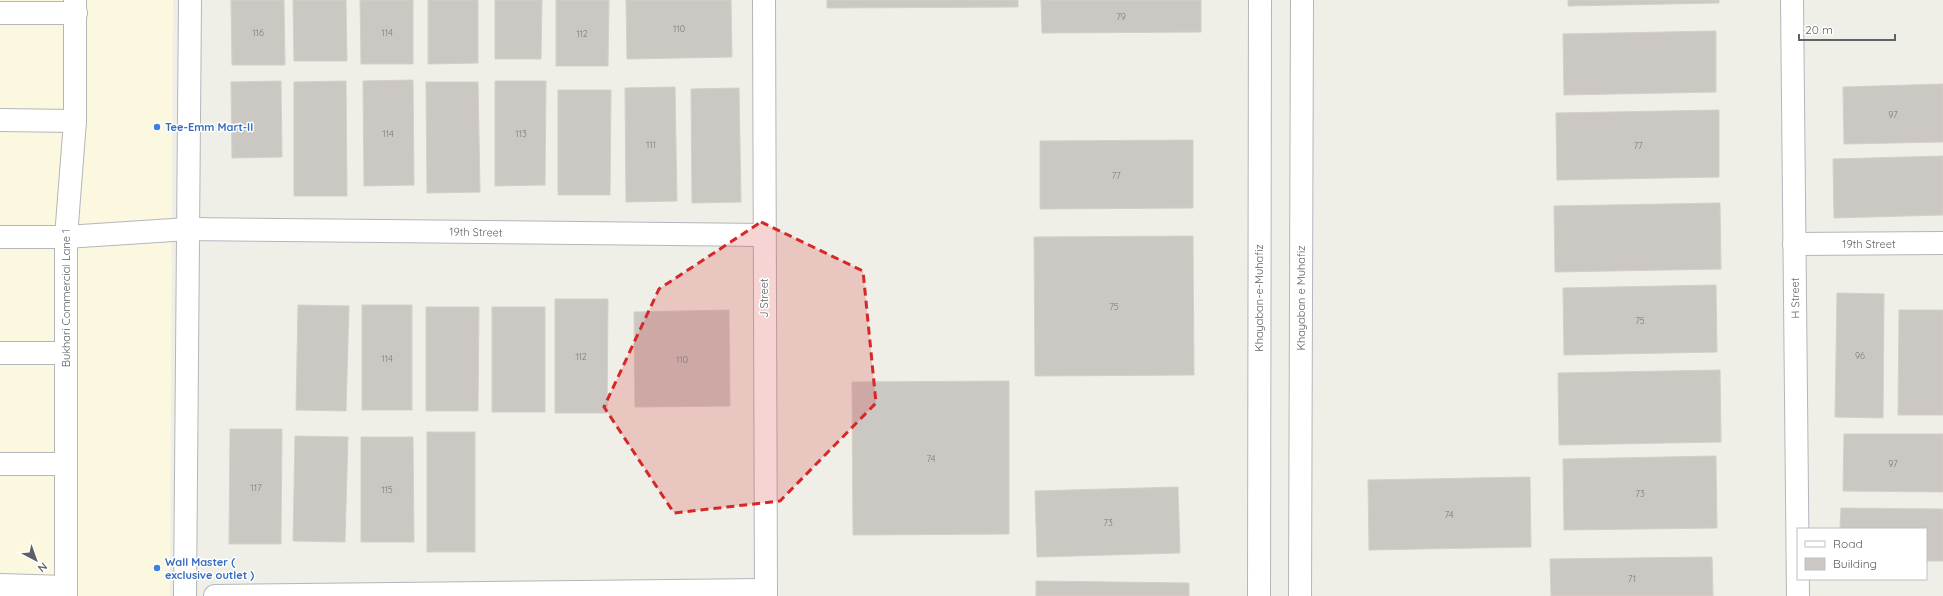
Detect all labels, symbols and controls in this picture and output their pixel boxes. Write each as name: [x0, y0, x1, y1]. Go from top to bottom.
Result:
house number: 79: [1116, 11, 1126, 22]
scale bar: [1799, 16, 1895, 42]
text: 20 m: [1805, 22, 1833, 37]
house number: 110: [673, 23, 685, 34]
house number: 116: [252, 27, 264, 38]
house number: 114: [381, 27, 393, 38]
house number: 112: [576, 28, 588, 39]
house number: 97: [1888, 109, 1898, 120]
place label: Tee-Emm Mart-II: [165, 120, 253, 134]
marker: Tee-Emm Mart-II: [152, 122, 162, 132]
house number: 114: [382, 128, 394, 139]
house number: 113: [515, 128, 527, 139]
house number: 111: [646, 139, 656, 150]
house number: 77: [1633, 140, 1643, 151]
house number: 77: [1111, 170, 1121, 181]
street label: 19th Street: [449, 225, 503, 239]
street label: Bukhari Commercial Lane 1: [59, 229, 73, 367]
street label: 19th Street: [1842, 237, 1896, 251]
street label: Khayaban-e-Muhafiz: [1252, 244, 1266, 352]
street label: Khayaban e Muhafiz: [1294, 245, 1308, 351]
street label: H Street: [1788, 277, 1802, 319]
street label: J Street: [757, 278, 771, 318]
house number: 75: [1109, 301, 1119, 312]
house number: 75: [1635, 315, 1645, 326]
house number: 96: [1855, 350, 1865, 361]
house number: 112: [575, 351, 587, 362]
house number: 114: [381, 353, 393, 364]
house number: 110: [676, 354, 688, 365]
house number: 74: [926, 453, 936, 464]
house number: 97: [1888, 458, 1898, 469]
house number: 117: [250, 482, 262, 493]
house number: 115: [381, 484, 393, 495]
house number: 73: [1635, 488, 1645, 499]
house number: 74: [1444, 509, 1454, 520]
house number: 73: [1103, 517, 1113, 528]
legend: [1797, 528, 1927, 580]
text: Road: [1833, 536, 1863, 551]
north arrow: [16, 540, 56, 580]
place label: Wall Master ( exclusive outlet ): [165, 555, 254, 582]
text: Building: [1833, 556, 1877, 571]
text: N: [35, 560, 50, 575]
marker: Wall Master ( exclusive outlet ): [152, 563, 162, 573]
house number: 71: [1628, 573, 1636, 584]

